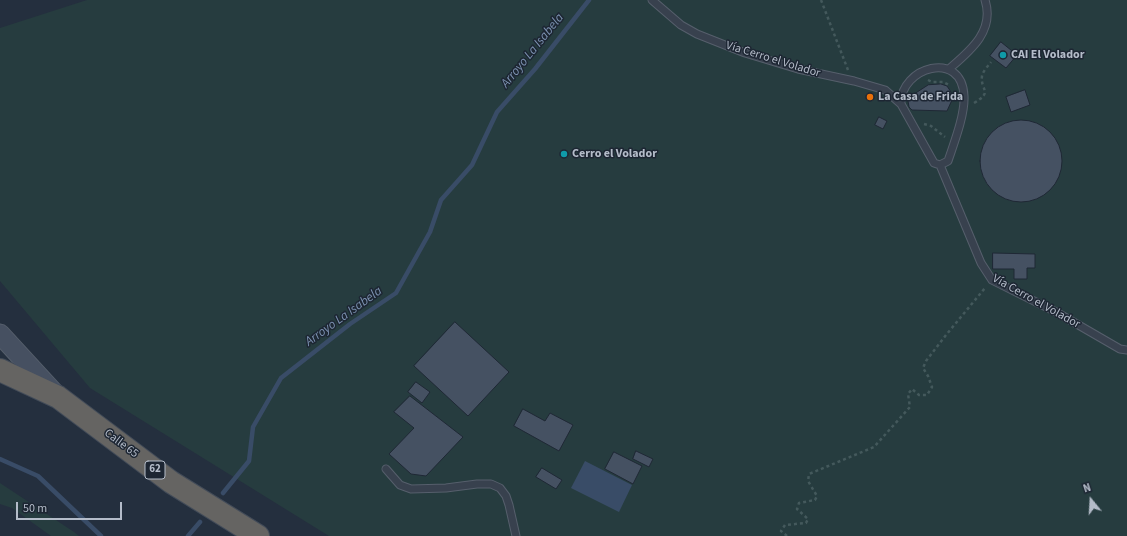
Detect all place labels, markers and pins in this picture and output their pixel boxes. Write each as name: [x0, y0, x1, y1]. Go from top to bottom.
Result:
place label: CAI El Volador: [1011, 48, 1084, 62]
marker: CAI El Volador: [998, 50, 1008, 60]
place label: La Casa de Frida: [878, 90, 963, 104]
marker: La Casa de Frida: [865, 92, 875, 102]
place label: Cerro el Volador: [572, 147, 657, 161]
marker: Cerro el Volador: [559, 149, 569, 159]

